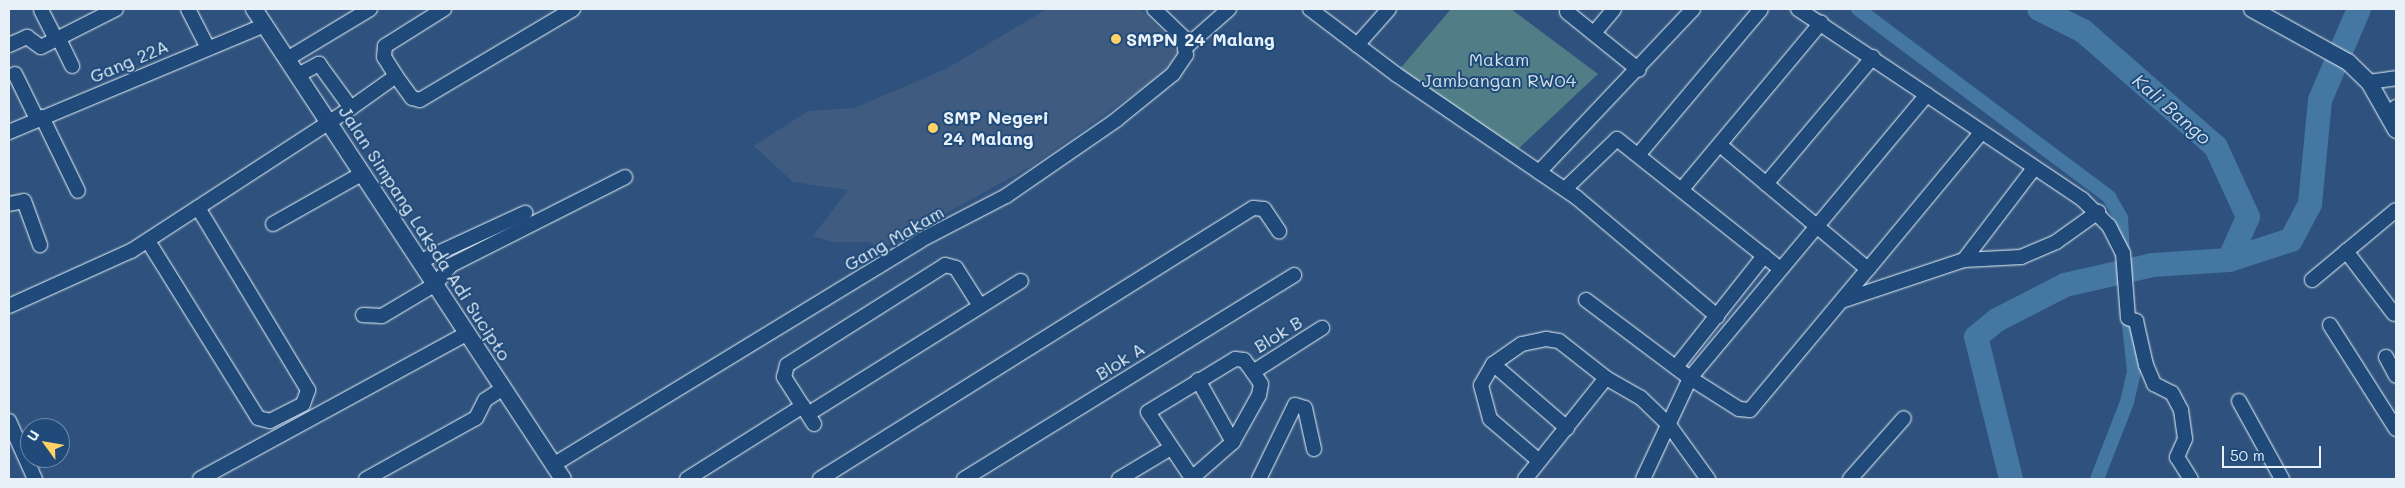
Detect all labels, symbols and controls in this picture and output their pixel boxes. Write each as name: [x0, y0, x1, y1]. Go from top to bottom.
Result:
place label: SMPN 24 Malang: [1126, 28, 1275, 50]
marker: SMPN 24 Malang: [1110, 33, 1122, 45]
street label: Gang 22A: [86, 35, 172, 87]
park label: Makam Jambangan RW04: [1422, 49, 1576, 92]
water label: Kali Bango: [2128, 69, 2216, 149]
street label: Jalan Simpang Laksda Adi Sucipto: [334, 102, 516, 364]
place label: SMP Negeri 24 Malang: [943, 107, 1049, 150]
marker: SMP Negeri 24 Malang: [927, 122, 939, 134]
street label: Gang Makam: [840, 201, 948, 275]
street label: Blok B: [1250, 311, 1306, 357]
street label: Blok A: [1091, 337, 1149, 385]
north arrow: [20, 418, 70, 468]
text: U: [22, 426, 43, 445]
scale bar: [2225, 436, 2324, 468]
text: 50 m: [2230, 445, 2265, 465]

